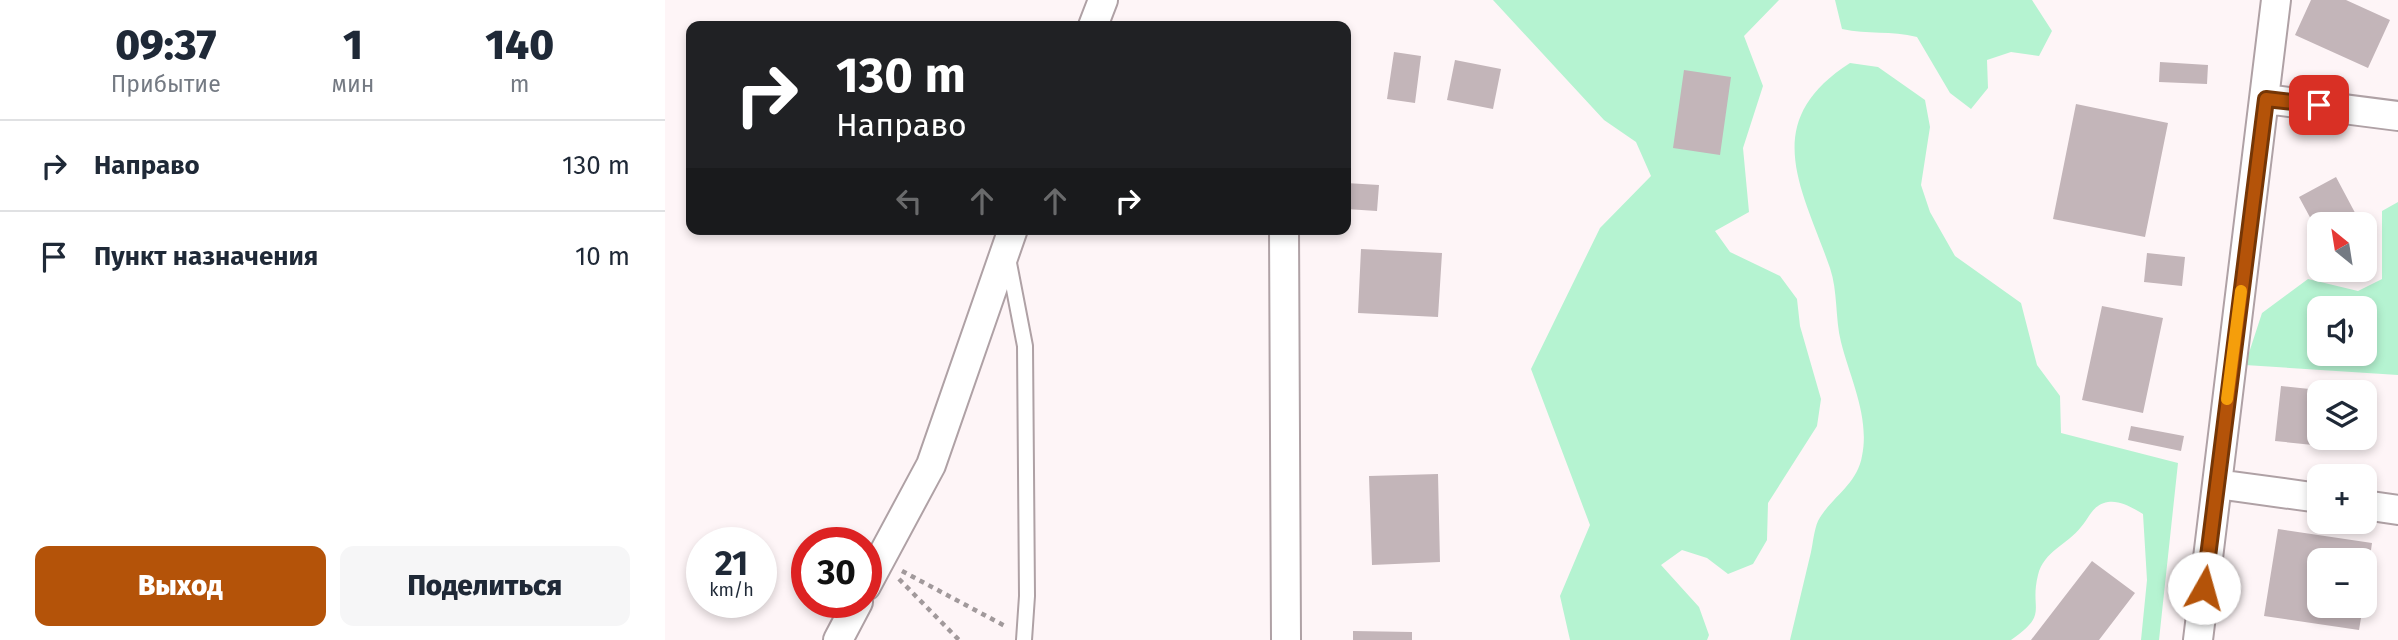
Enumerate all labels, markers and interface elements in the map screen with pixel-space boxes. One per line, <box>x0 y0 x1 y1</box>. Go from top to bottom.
text: 09:37 <box>115 20 216 70</box>
text: 1 <box>343 20 363 70</box>
text: 140 <box>485 20 554 70</box>
text: 130 m <box>836 46 966 105</box>
icon: right <box>721 49 812 140</box>
text: Прибытие <box>111 70 221 98</box>
text: мин <box>332 70 374 98</box>
text: m <box>510 70 530 98</box>
pin <box>2289 75 2349 135</box>
icon: arrive <box>2300 86 2338 124</box>
text: Направо <box>836 106 967 144</box>
icon: right <box>35 147 73 185</box>
text: Направо <box>94 150 200 181</box>
text: 130 m <box>562 150 630 181</box>
icon: left <box>890 182 928 220</box>
icon: ahead <box>963 182 1001 220</box>
icon: ahead <box>1036 182 1074 220</box>
icon: right <box>1109 182 1147 220</box>
north arrow <box>2307 212 2377 282</box>
map controls <box>2307 212 2377 618</box>
icon: arrive <box>35 238 73 276</box>
text: Пункт назначения <box>94 241 318 272</box>
text: 10 m <box>575 241 630 272</box>
button: sound <box>2307 296 2377 366</box>
button: layers <box>2307 380 2377 450</box>
button: + <box>2307 464 2377 534</box>
speed limit sign: 30 <box>791 527 882 618</box>
text: 21 <box>715 542 748 584</box>
button: Выход <box>35 546 326 626</box>
button: Поделиться <box>340 546 630 626</box>
button: − <box>2307 548 2377 618</box>
position arrow <box>2167 551 2241 625</box>
text: km/h <box>709 579 754 601</box>

